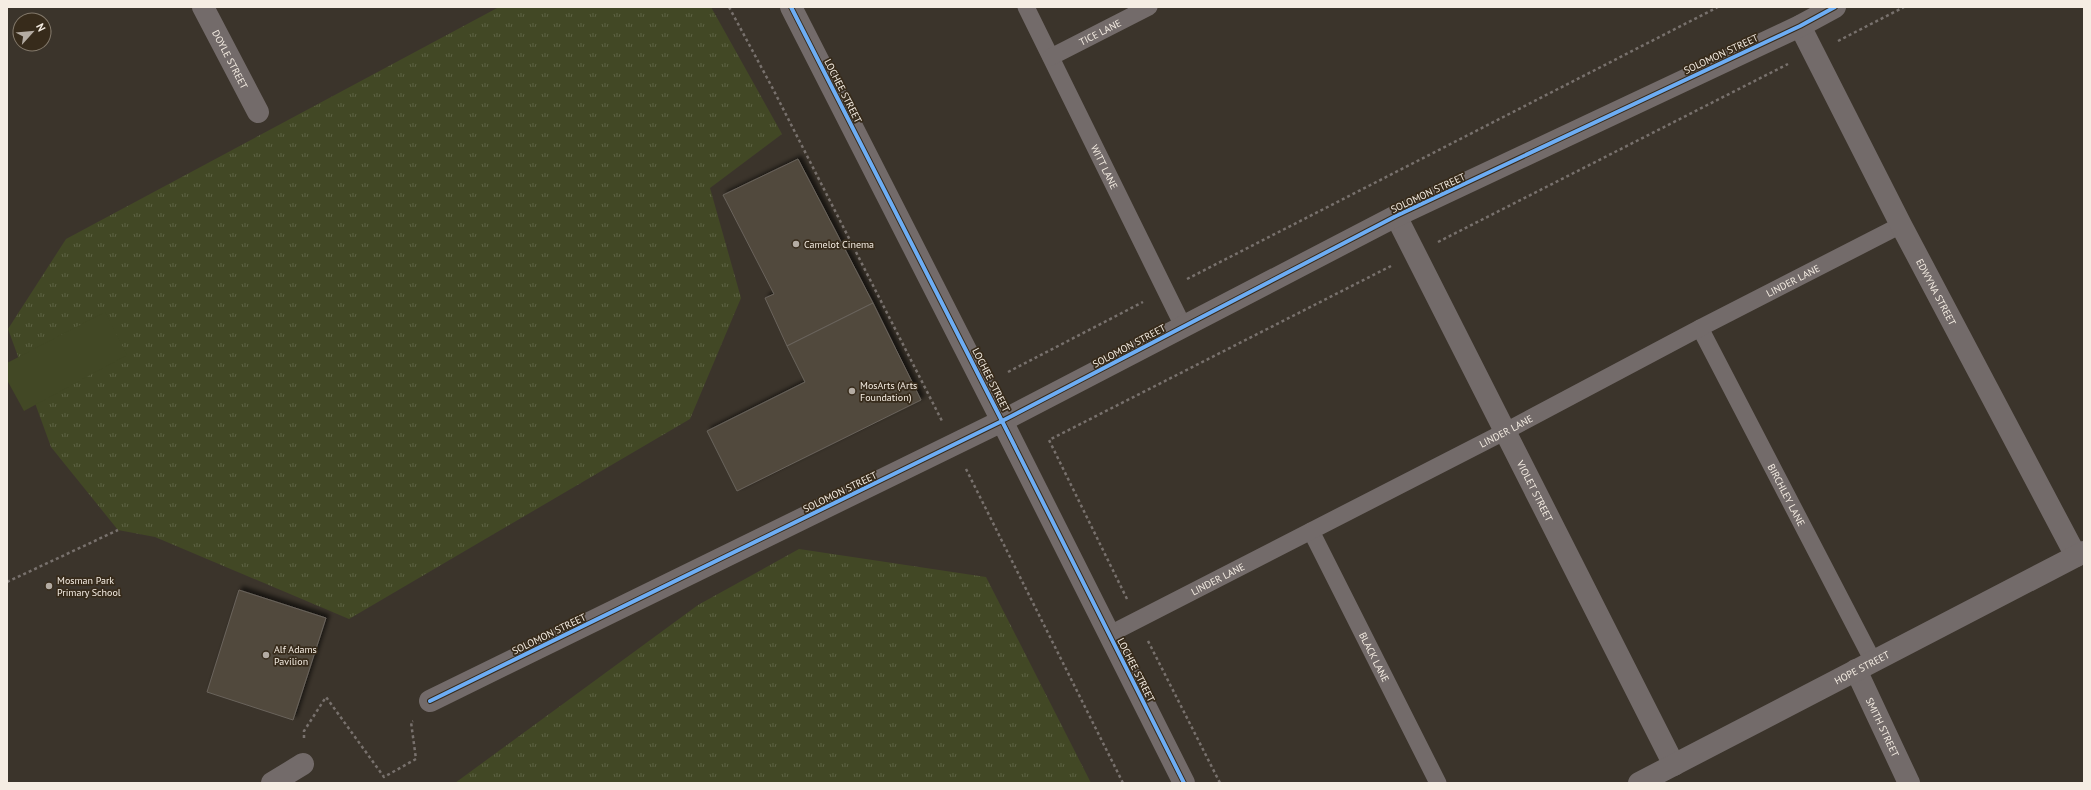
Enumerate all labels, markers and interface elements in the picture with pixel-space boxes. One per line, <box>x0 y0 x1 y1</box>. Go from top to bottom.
north arrow <box>12 12 52 52</box>
street label: TICE LANE <box>1077 16 1123 48</box>
text: N <box>33 21 49 34</box>
street label: DOYLE STREET <box>210 27 251 91</box>
street label: SOLOMON STREET <box>1682 31 1761 77</box>
street label: LOCHEE STREET <box>821 57 865 126</box>
street label: WITT LANE <box>1088 142 1121 191</box>
street label: SOLOMON STREET <box>1389 170 1468 216</box>
place label: Camelot Cinema <box>804 238 874 251</box>
marker: Camelot Cinema <box>791 239 801 249</box>
street label: EDWYNA STREET <box>1914 256 1960 328</box>
street label: LINDER LANE <box>1764 261 1822 300</box>
street label: SOLOMON STREET <box>1090 321 1168 371</box>
street label: LOCHEE STREET <box>969 346 1013 415</box>
place label: MosArts (Arts Foundation) <box>860 379 917 404</box>
marker: MosArts (Arts Foundation) <box>847 386 857 396</box>
street label: LINDER LANE <box>1477 412 1535 450</box>
street label: VIOLET STREET <box>1514 457 1556 524</box>
street label: BIRCHLEY LANE <box>1765 461 1808 528</box>
street label: SOLOMON STREET <box>801 468 880 516</box>
street label: LINDER LANE <box>1189 560 1247 598</box>
place label: Mosman Park Primary School <box>57 574 121 599</box>
marker: Mosman Park Primary School <box>44 581 54 591</box>
street label: SOLOMON STREET <box>510 610 589 658</box>
street label: BLACK LANE <box>1356 630 1392 684</box>
street label: LOCHEE STREET <box>1114 636 1158 705</box>
place label: Alf Adams Pavilion <box>274 643 317 668</box>
street label: HOPE STREET <box>1832 647 1892 687</box>
marker: Alf Adams Pavilion <box>261 650 271 660</box>
street label: SMITH STREET <box>1863 695 1902 759</box>

